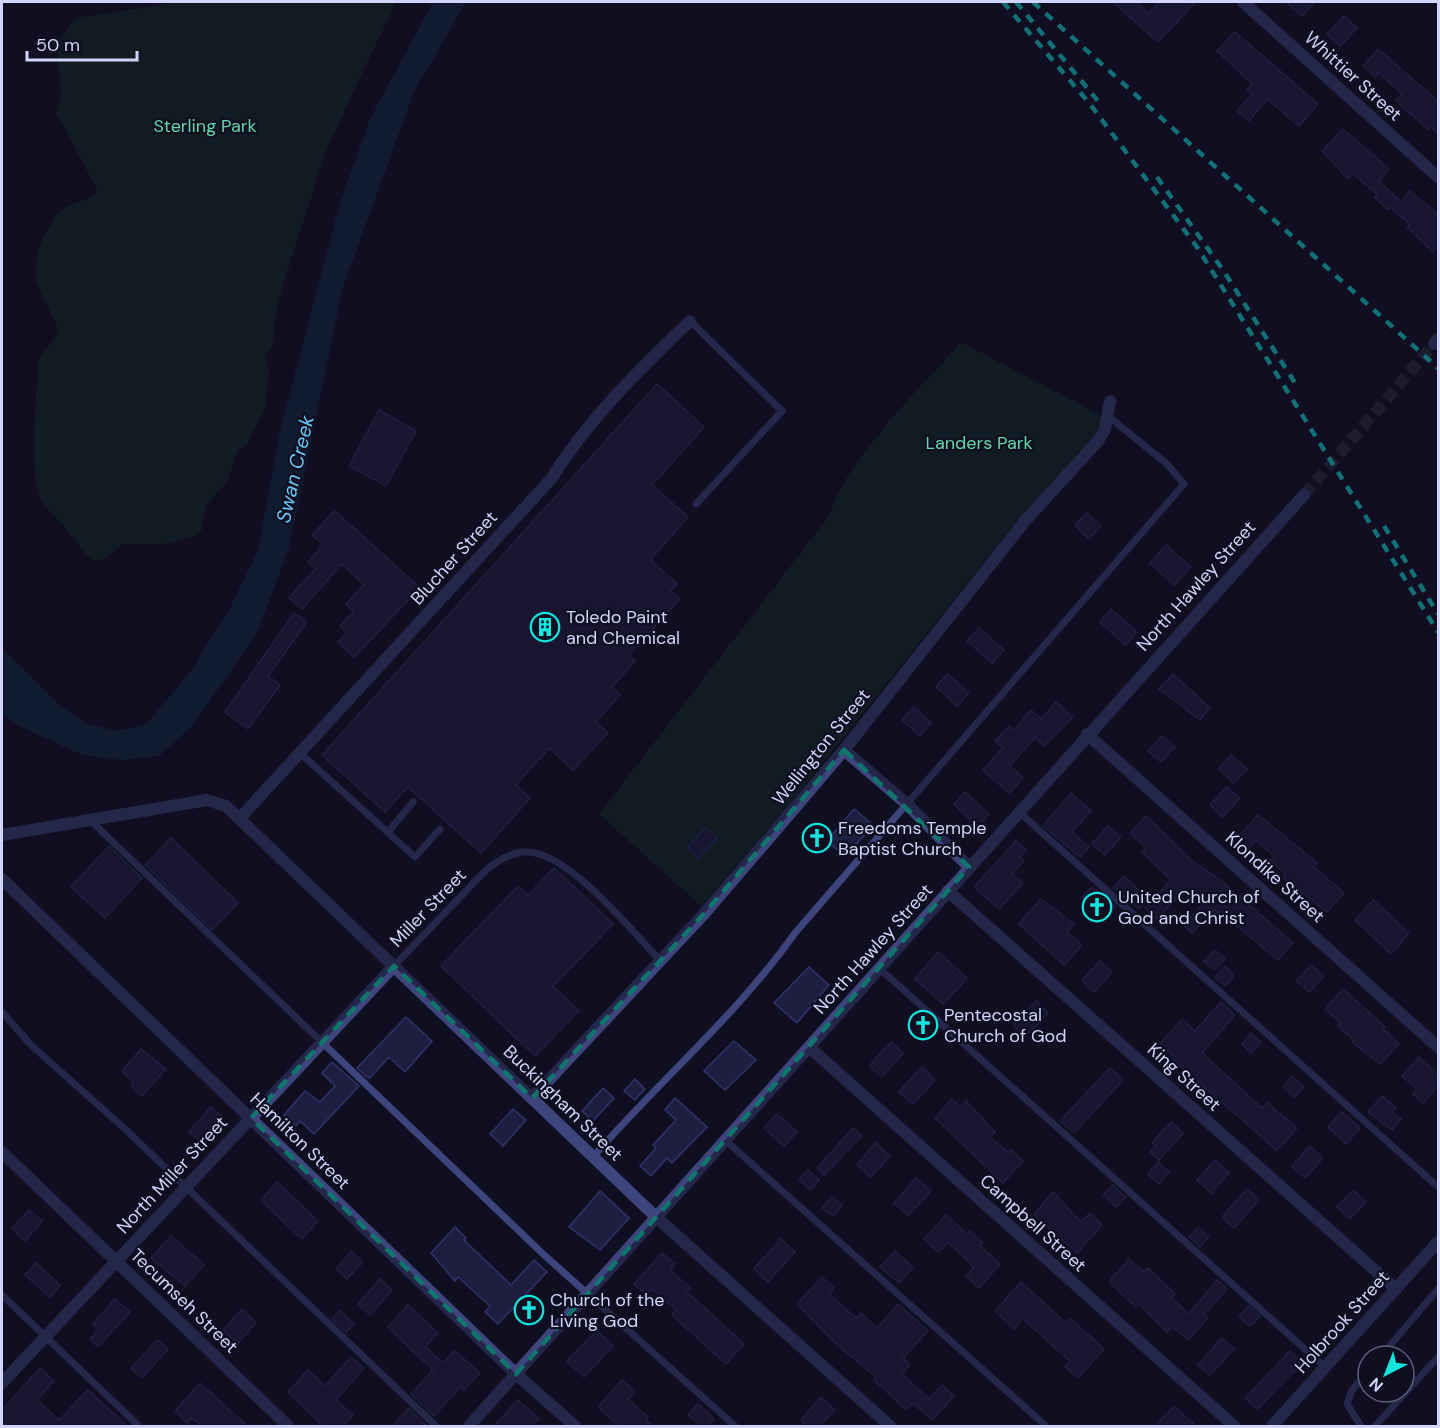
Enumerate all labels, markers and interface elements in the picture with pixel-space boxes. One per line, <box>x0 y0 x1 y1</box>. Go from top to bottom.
scale bar <box>27 24 136 62</box>
street label: Whittier Street <box>1299 26 1407 126</box>
text: 50 m <box>36 33 80 57</box>
park label: Sterling Park <box>153 114 257 138</box>
water label: Swan Creek <box>270 412 320 525</box>
park label: Landers Park <box>925 431 1033 455</box>
street label: Blucher Street <box>405 506 503 610</box>
street label: North Hawley Street <box>1131 516 1261 656</box>
place label: Toledo Paint and Chemical <box>566 605 680 650</box>
building icon: Toledo Paint and Chemical <box>529 611 561 643</box>
street label: Wellington Street <box>767 684 875 810</box>
place label: Freedoms Temple Baptist Church <box>838 816 986 861</box>
church icon: Freedoms Temple Baptist Church <box>801 822 833 854</box>
street label: Klondike Street <box>1220 826 1330 928</box>
street label: Miller Street <box>385 864 471 952</box>
street label: North Hawley Street <box>808 879 938 1019</box>
place label: United Church of God and Christ <box>1118 885 1260 930</box>
church icon: United Church of God and Christ <box>1081 891 1113 923</box>
place label: Pentecostal Church of God <box>944 1003 1067 1048</box>
church icon: Pentecostal Church of God <box>907 1009 939 1041</box>
street label: King Street <box>1142 1038 1226 1116</box>
street label: Buckingham Street <box>498 1040 628 1166</box>
street label: Hamilton Street <box>245 1087 355 1195</box>
street label: North Miller Street <box>111 1111 233 1239</box>
street label: Campbell Street <box>975 1169 1091 1277</box>
street label: Tecumseh Street <box>125 1243 243 1359</box>
street label: Holbrook Street <box>1289 1265 1395 1379</box>
place label: Church of the Living God <box>550 1288 665 1333</box>
church icon: Church of the Living God <box>513 1294 545 1326</box>
north arrow <box>1356 1344 1416 1404</box>
text: N <box>1365 1373 1388 1396</box>

